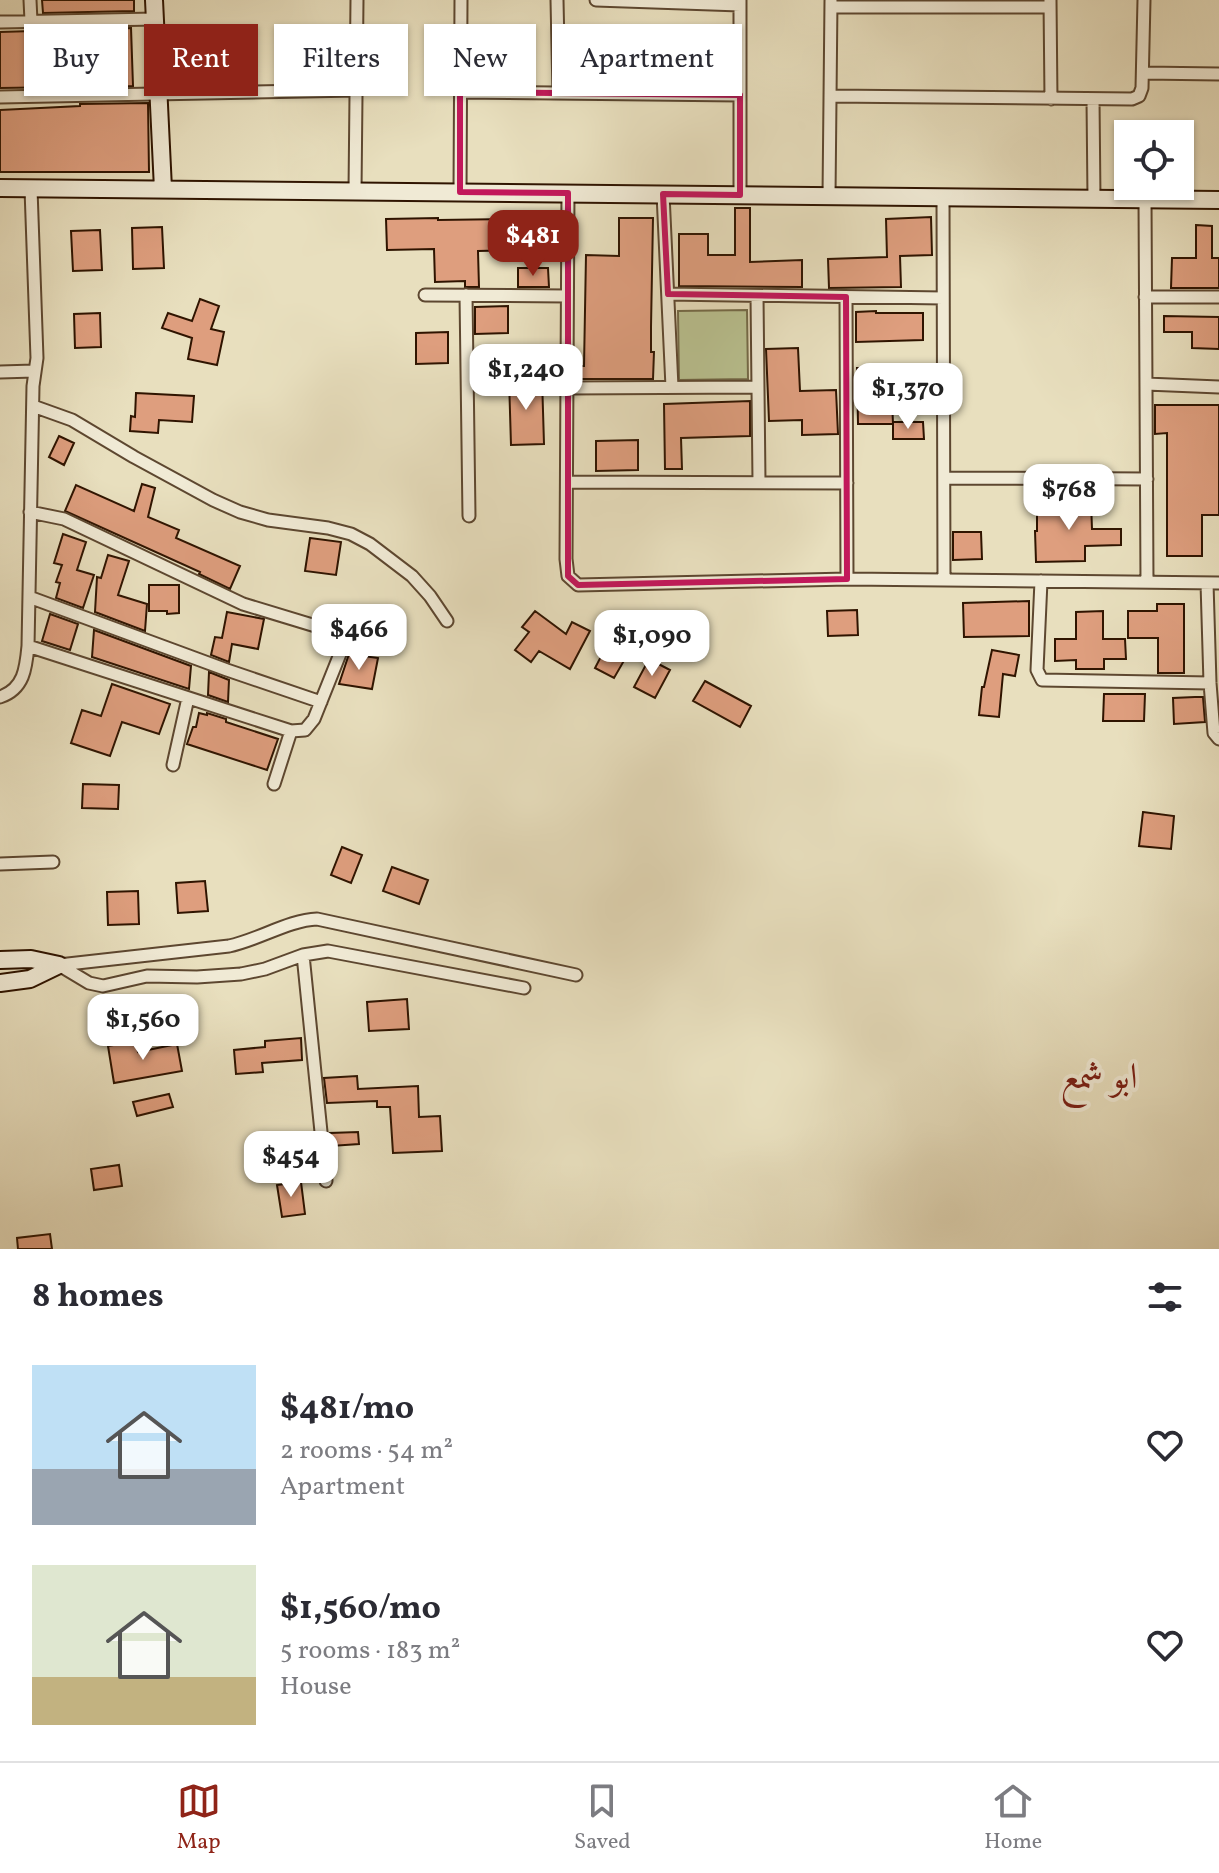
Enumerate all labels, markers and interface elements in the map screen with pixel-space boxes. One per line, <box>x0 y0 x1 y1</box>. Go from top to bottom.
chip: Buy <box>24 24 128 96</box>
chip: Rent <box>144 24 258 96</box>
chip: Filters <box>274 24 408 96</box>
chip: New <box>424 24 536 96</box>
chip: Apartment <box>552 24 742 96</box>
map controls <box>1114 120 1194 200</box>
button: locate <box>1114 120 1194 200</box>
pin: $481 <box>486 210 580 278</box>
text: $481 <box>506 218 560 254</box>
pin: $1,240 <box>461 344 591 412</box>
text: $1,240 <box>488 352 564 388</box>
pin: $1,370 <box>843 363 973 431</box>
text: $1,370 <box>872 371 944 407</box>
pin: $768 <box>1022 464 1116 532</box>
text: $768 <box>1041 472 1097 508</box>
pin: $466 <box>312 604 406 672</box>
pin: $1,090 <box>587 610 717 678</box>
text: $466 <box>330 612 388 648</box>
text: $1,090 <box>612 618 692 654</box>
pin: $1,560 <box>78 994 208 1062</box>
text: $1,560 <box>105 1002 181 1038</box>
district label: ابو شمع <box>1060 1054 1138 1108</box>
pin: $454 <box>244 1131 338 1199</box>
text: $454 <box>262 1139 320 1175</box>
text: 8 homes <box>32 1274 164 1321</box>
icon: filters <box>1143 1275 1187 1319</box>
text: $481/mo <box>280 1386 414 1433</box>
icon: home <box>96 1397 192 1493</box>
icon: heart <box>1143 1423 1187 1467</box>
text: 2 rooms · 54 m² <box>280 1433 453 1469</box>
text: Apartment <box>280 1469 405 1505</box>
text: $1,560/mo <box>280 1586 441 1633</box>
icon: home <box>96 1597 192 1693</box>
icon: heart <box>1143 1623 1187 1667</box>
text: 5 rooms · 183 m² <box>280 1633 460 1669</box>
text: House <box>280 1669 352 1705</box>
tab: Map <box>177 1779 221 1858</box>
tab: Saved <box>574 1779 631 1858</box>
tab: Home <box>984 1779 1042 1858</box>

